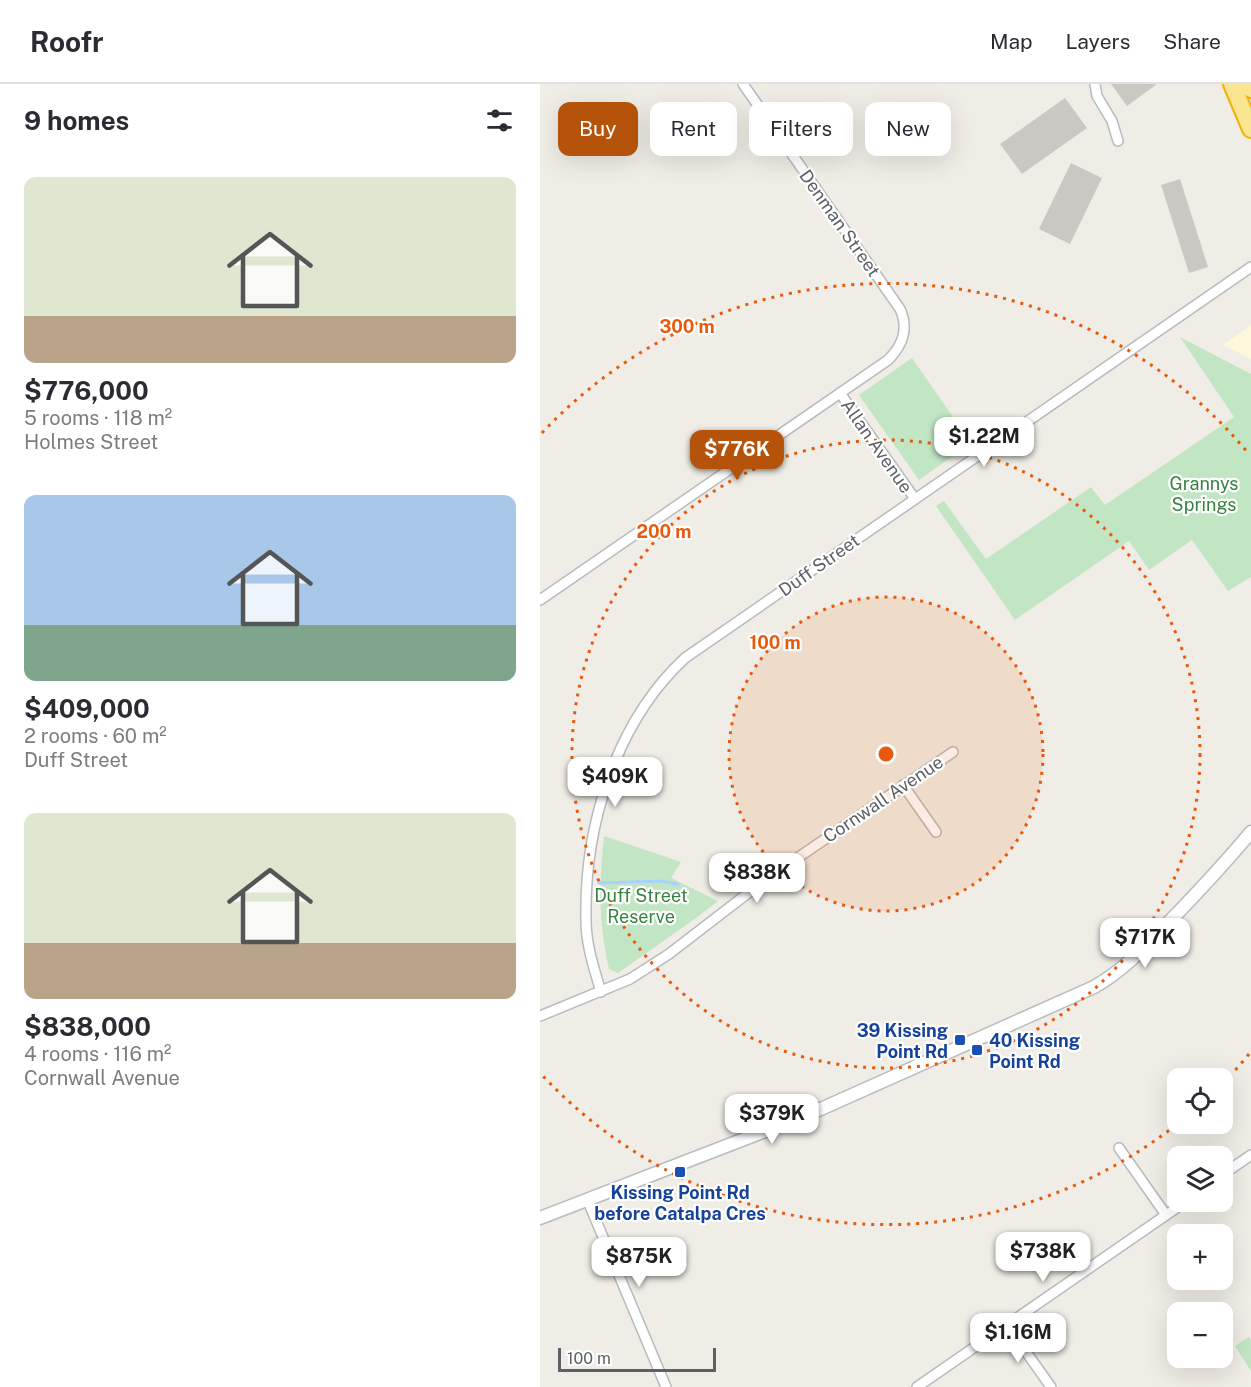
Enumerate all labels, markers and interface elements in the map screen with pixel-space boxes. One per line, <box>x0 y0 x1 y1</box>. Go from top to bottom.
text: Roofr <box>30 25 103 58</box>
text: Map <box>990 29 1033 54</box>
text: Layers <box>1066 29 1130 54</box>
text: Share <box>1163 29 1221 54</box>
chip: Buy <box>558 102 638 156</box>
chip: Rent <box>650 102 737 156</box>
chip: Filters <box>749 102 853 156</box>
chip: New <box>865 102 951 156</box>
icon: filters <box>483 104 516 137</box>
text: 9 homes <box>24 105 129 136</box>
street label: Denman Street <box>795 165 885 281</box>
icon: home <box>216 216 324 324</box>
text: 300 m <box>659 316 715 337</box>
text: $776,000 <box>24 375 149 406</box>
street label: Allan Avenue <box>837 395 917 497</box>
text: 5 rooms · 118 m² <box>24 406 172 430</box>
pin: $1.22M <box>935 417 1033 468</box>
text: $1.22M <box>948 424 1020 448</box>
text: Holmes Street <box>24 430 158 454</box>
pin: $776K <box>695 430 779 481</box>
text: $776K <box>704 437 770 461</box>
park label: Grannys Springs <box>1170 473 1238 515</box>
text: 200 m <box>637 521 691 542</box>
street label: Duff Street <box>775 530 863 600</box>
icon: home <box>216 534 324 642</box>
text: 100 m <box>749 632 801 653</box>
text: $409,000 <box>24 693 150 724</box>
text: 2 rooms · 60 m² <box>24 724 167 748</box>
centre of rings <box>876 744 896 764</box>
text: Duff Street <box>24 748 128 772</box>
street label: Cornwall Avenue <box>819 751 947 847</box>
pin: $409K <box>573 757 657 808</box>
text: $409K <box>581 764 649 788</box>
icon: home <box>216 852 324 960</box>
pin: $838K <box>715 853 799 904</box>
text: $838K <box>723 860 791 884</box>
park label: Duff Street Reserve <box>594 885 688 927</box>
pin: $717K <box>1103 918 1187 969</box>
text: $717K <box>1114 925 1176 949</box>
text: $838,000 <box>24 1011 151 1042</box>
place label: 39 Kissing Point Rd <box>857 1020 948 1062</box>
place label: 40 Kissing Point Rd <box>989 1030 1080 1072</box>
marker: 39 Kissing Point Rd <box>953 1033 967 1047</box>
text: 4 rooms · 116 m² <box>24 1042 171 1066</box>
marker: 40 Kissing Point Rd <box>970 1043 984 1057</box>
text: Cornwall Avenue <box>24 1066 180 1090</box>
map controls <box>1167 1068 1233 1368</box>
button: locate <box>1167 1068 1233 1134</box>
pin: $379K <box>730 1094 814 1145</box>
text: $379K <box>739 1101 805 1125</box>
button: layers <box>1167 1146 1233 1212</box>
marker: Kissing Point Rd before Catalpa Cres <box>673 1165 687 1179</box>
place label: Kissing Point Rd before Catalpa Cres <box>594 1182 766 1224</box>
button: + <box>1167 1224 1233 1290</box>
pin: $738K <box>1001 1232 1085 1283</box>
pin: $875K <box>597 1237 681 1288</box>
text: $738K <box>1010 1239 1076 1263</box>
text: $875K <box>605 1244 673 1268</box>
button: − <box>1167 1302 1233 1368</box>
pin: $1.16M <box>969 1313 1067 1364</box>
text: $1.16M <box>984 1320 1052 1344</box>
scale bar <box>558 1345 716 1372</box>
text: 100 m <box>567 1349 611 1368</box>

